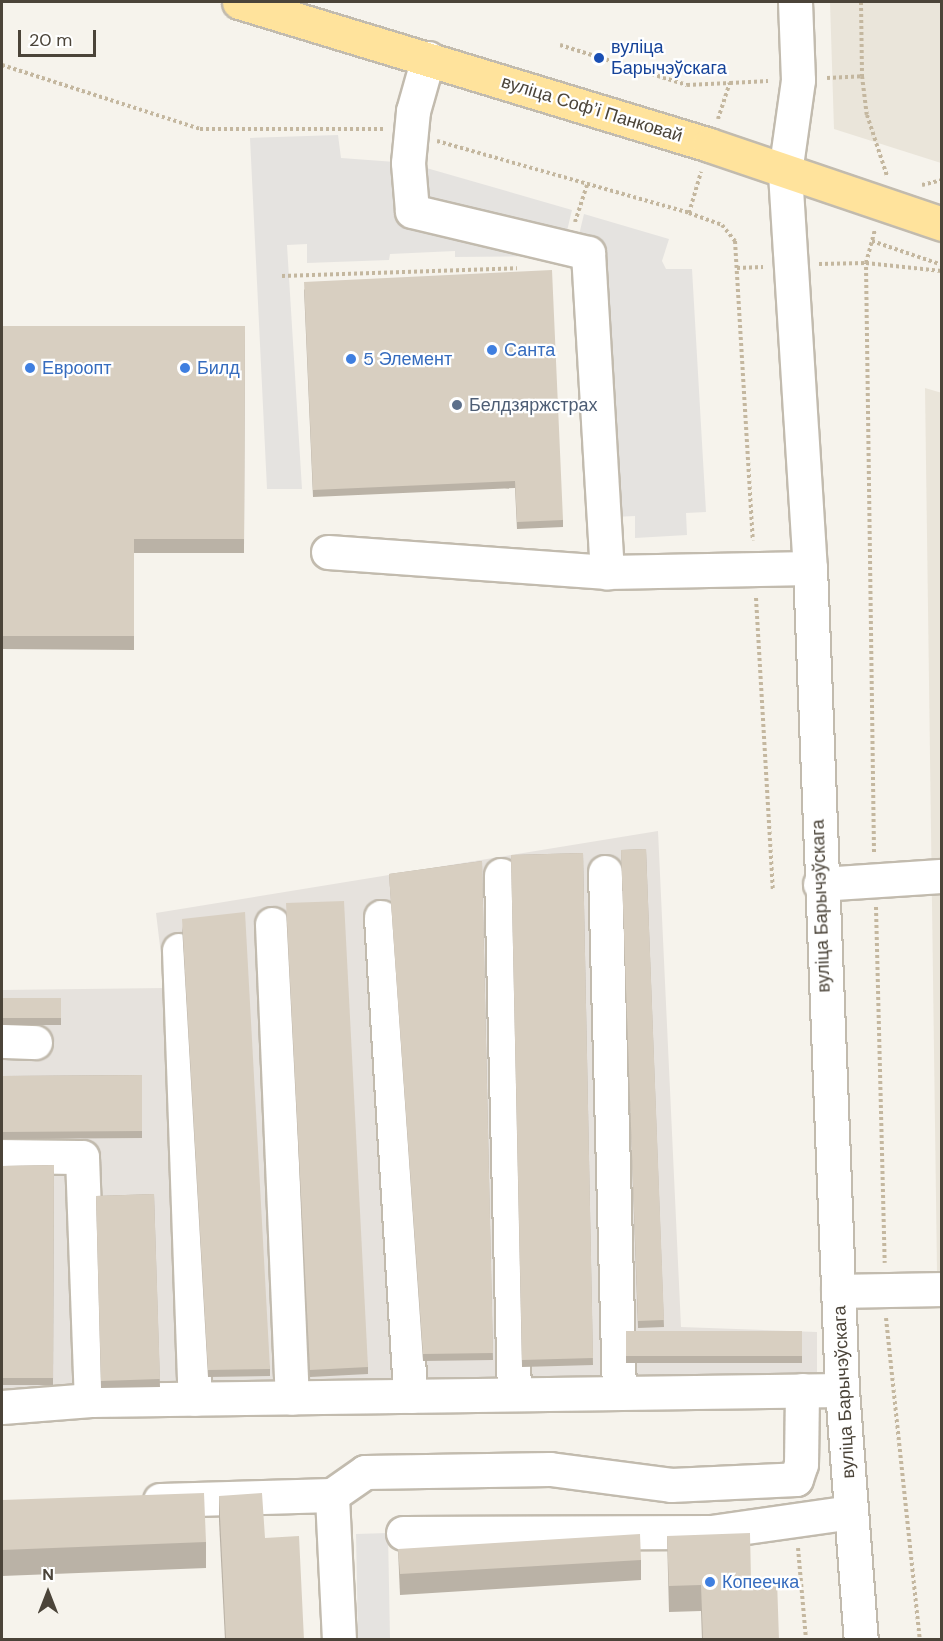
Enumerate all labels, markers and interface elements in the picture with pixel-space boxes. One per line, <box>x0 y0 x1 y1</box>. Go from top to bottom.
scale bar <box>21 18 99 56</box>
text: 20 m <box>29 28 72 52</box>
place label: вуліца Барычэўскага <box>611 37 727 80</box>
marker: вуліца Барычэўскага <box>592 51 606 65</box>
street label: вуліца Софʼі Панковай <box>499 71 685 147</box>
place label: Санта <box>504 339 555 361</box>
marker: Санта <box>485 343 499 357</box>
place label: 5 Элемент <box>363 348 452 370</box>
marker: 5 Элемент <box>344 352 358 366</box>
place label: Евроопт <box>42 357 112 379</box>
place label: Билд <box>197 357 240 379</box>
marker: Евроопт <box>23 361 37 375</box>
marker: Билд <box>178 361 192 375</box>
place label: Белдзяржстрах <box>469 394 598 416</box>
marker: Белдзяржстрах <box>450 398 464 412</box>
street label: вуліца Барычэўскага <box>807 819 835 993</box>
street label: вуліца Барычэўскага <box>829 1305 859 1479</box>
north arrow <box>18 1563 78 1623</box>
text: N <box>42 1564 54 1585</box>
place label: Копеечка <box>722 1571 799 1593</box>
marker: Копеечка <box>703 1575 717 1589</box>

